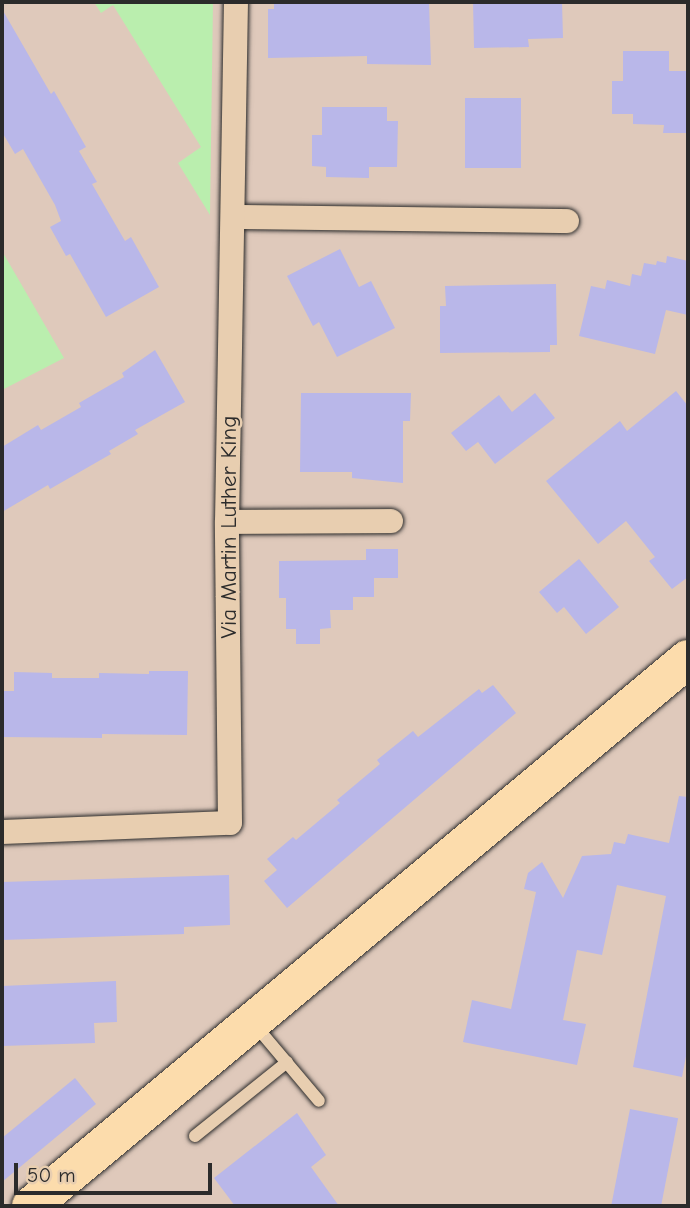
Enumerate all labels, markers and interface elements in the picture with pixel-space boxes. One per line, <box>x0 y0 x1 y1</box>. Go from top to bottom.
street label: Via Martin Luther King <box>215 416 243 638</box>
scale bar <box>18 1148 215 1192</box>
text: 50 m <box>27 1163 76 1187</box>

